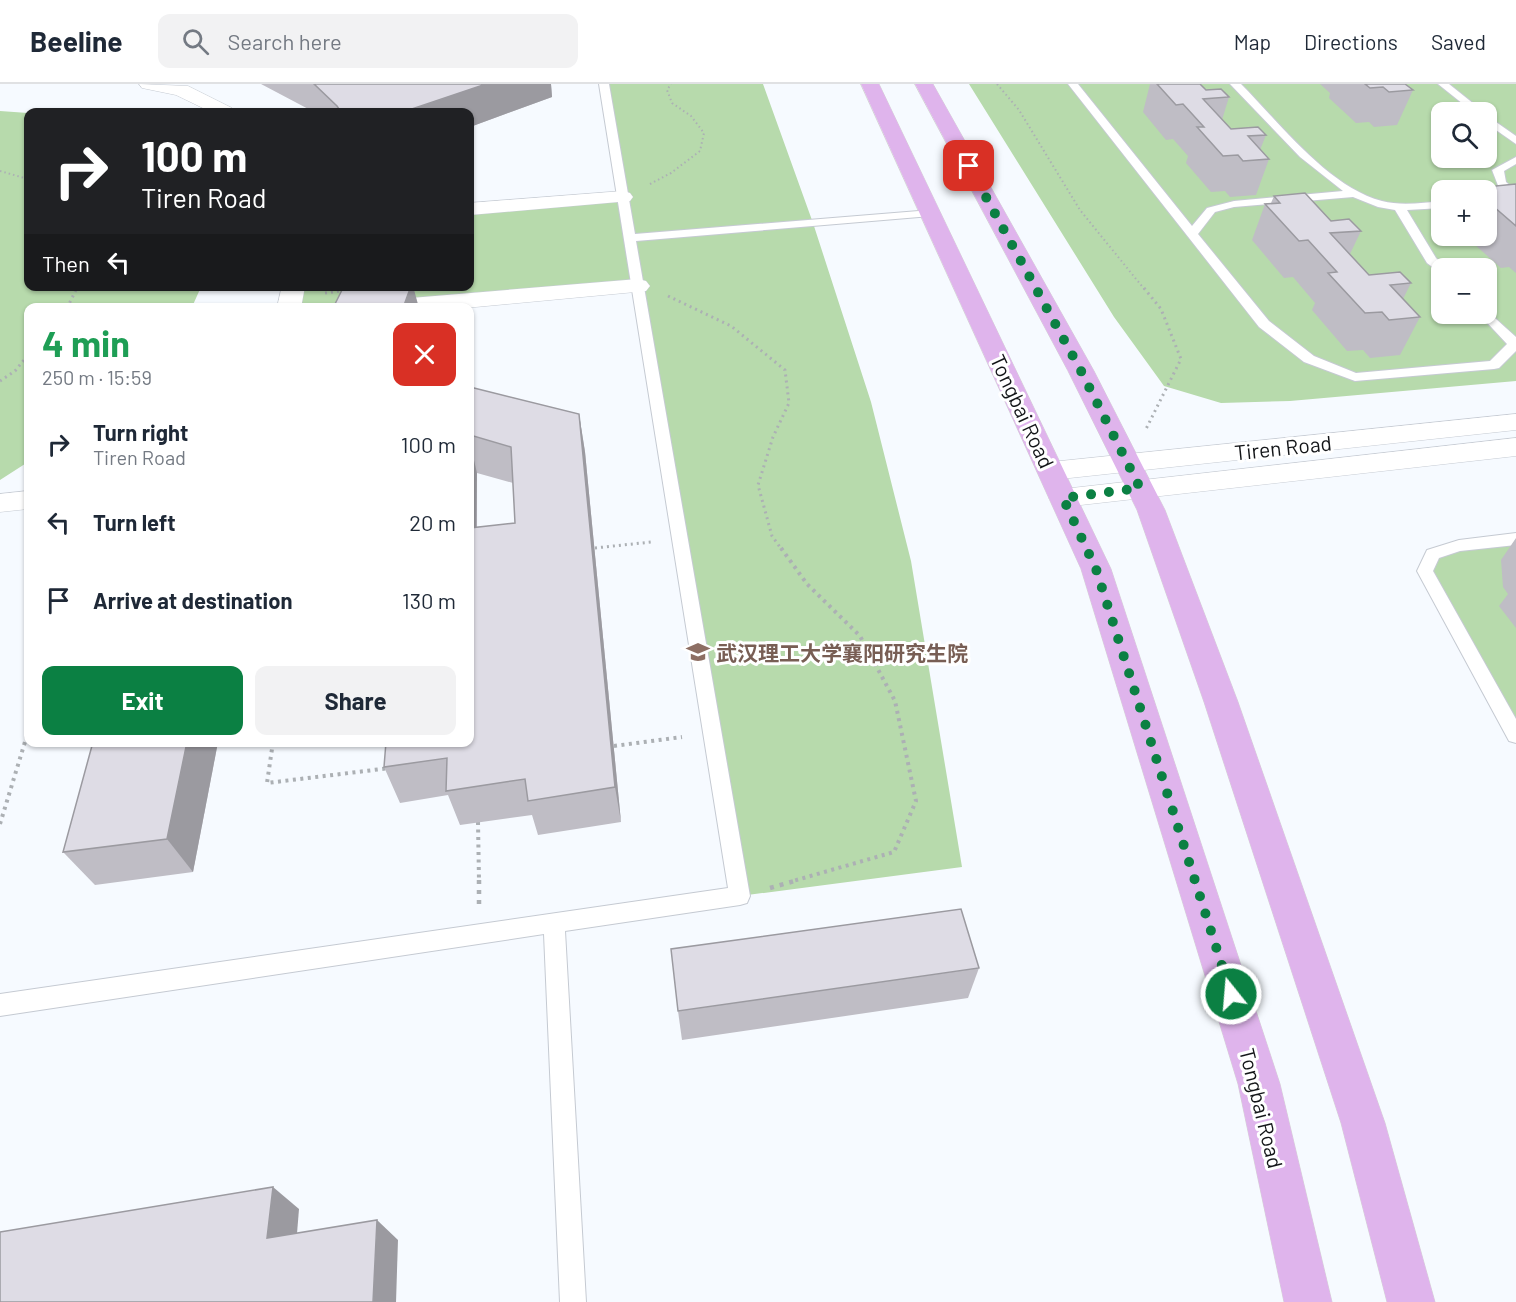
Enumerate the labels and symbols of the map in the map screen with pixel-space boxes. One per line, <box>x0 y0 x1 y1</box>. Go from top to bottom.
pin <box>943 140 994 191</box>
street label: Tongbai Road <box>986 350 1060 472</box>
street label: Tiren Road <box>1233 429 1333 465</box>
school or university icon: 武汉理工大学襄阳研究生院 <box>685 639 711 665</box>
place label: 武汉理工大学襄阳研究生院 <box>716 640 968 665</box>
position arrow <box>1199 962 1263 1026</box>
street label: Tongbai Road <box>1235 1045 1289 1171</box>

